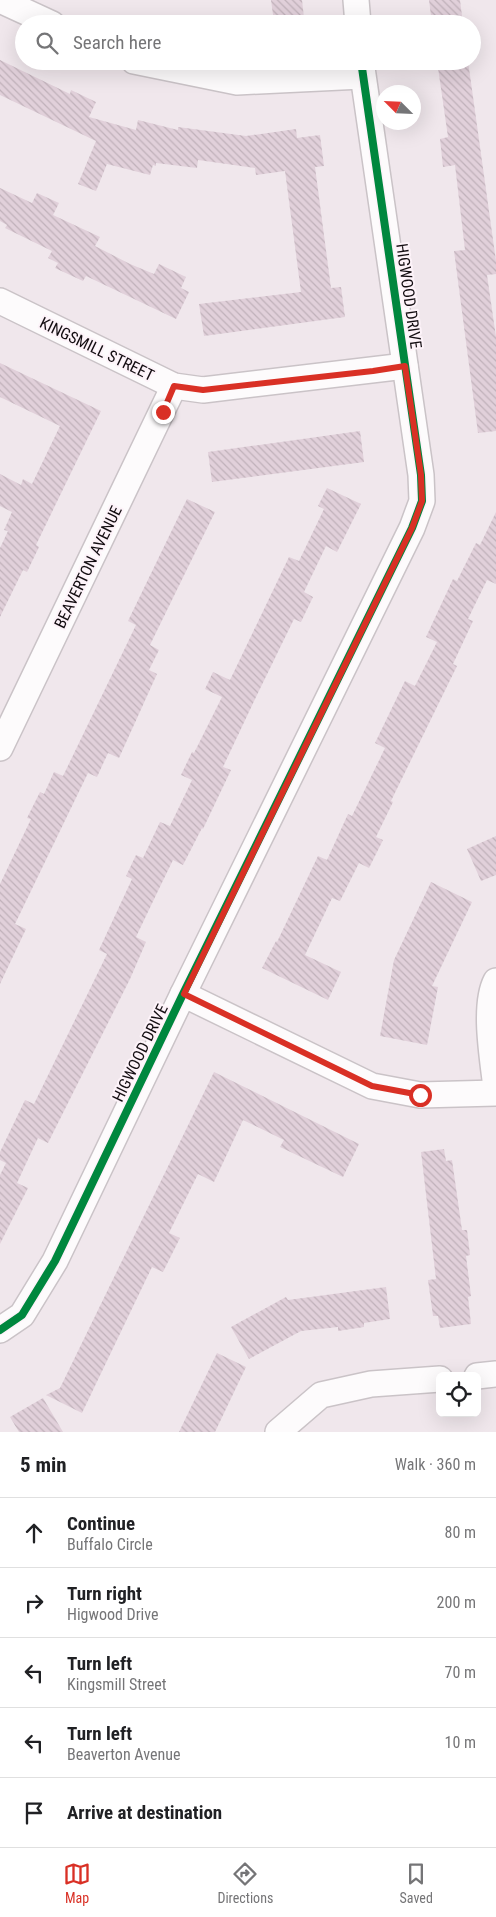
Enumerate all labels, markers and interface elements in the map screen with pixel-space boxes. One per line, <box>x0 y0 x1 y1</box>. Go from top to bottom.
search box <box>15 15 481 70</box>
icon: search <box>33 29 61 57</box>
text: Search here <box>73 31 161 54</box>
north arrow <box>376 85 421 130</box>
street label: HIGWOOD DRIVE <box>392 242 426 350</box>
street label: KINGSMILL STREET <box>37 313 157 385</box>
route end <box>152 401 175 424</box>
street label: BEAVERTON AVENUE <box>50 503 126 631</box>
street label: HIGWOOD DRIVE <box>108 1001 172 1105</box>
route start <box>409 1084 432 1107</box>
map controls <box>436 1372 481 1417</box>
button: locate <box>436 1372 481 1417</box>
text: 5 min <box>20 1453 67 1477</box>
text: Walk · 360 m <box>395 1455 476 1474</box>
text: Continue <box>67 1512 135 1535</box>
icon: ahead <box>20 1519 48 1547</box>
text: 80 m <box>444 1523 476 1542</box>
text: Buffalo Circle <box>67 1535 153 1554</box>
text: Turn right <box>67 1582 142 1605</box>
icon: right <box>20 1589 48 1617</box>
text: 200 m <box>437 1593 476 1612</box>
text: Higwood Drive <box>67 1605 158 1624</box>
text: Turn left <box>67 1652 132 1675</box>
icon: left <box>20 1659 48 1687</box>
text: 70 m <box>444 1663 476 1682</box>
text: Kingsmill Street <box>67 1675 167 1694</box>
text: Turn left <box>67 1722 132 1745</box>
icon: left <box>20 1729 48 1757</box>
text: 10 m <box>444 1733 476 1752</box>
text: Beaverton Avenue <box>67 1745 180 1764</box>
icon: arrive <box>20 1799 48 1827</box>
text: Arrive at destination <box>67 1801 222 1824</box>
tab: Map <box>63 1860 91 1906</box>
tab: Directions <box>217 1860 273 1906</box>
tab: Saved <box>400 1860 433 1906</box>

